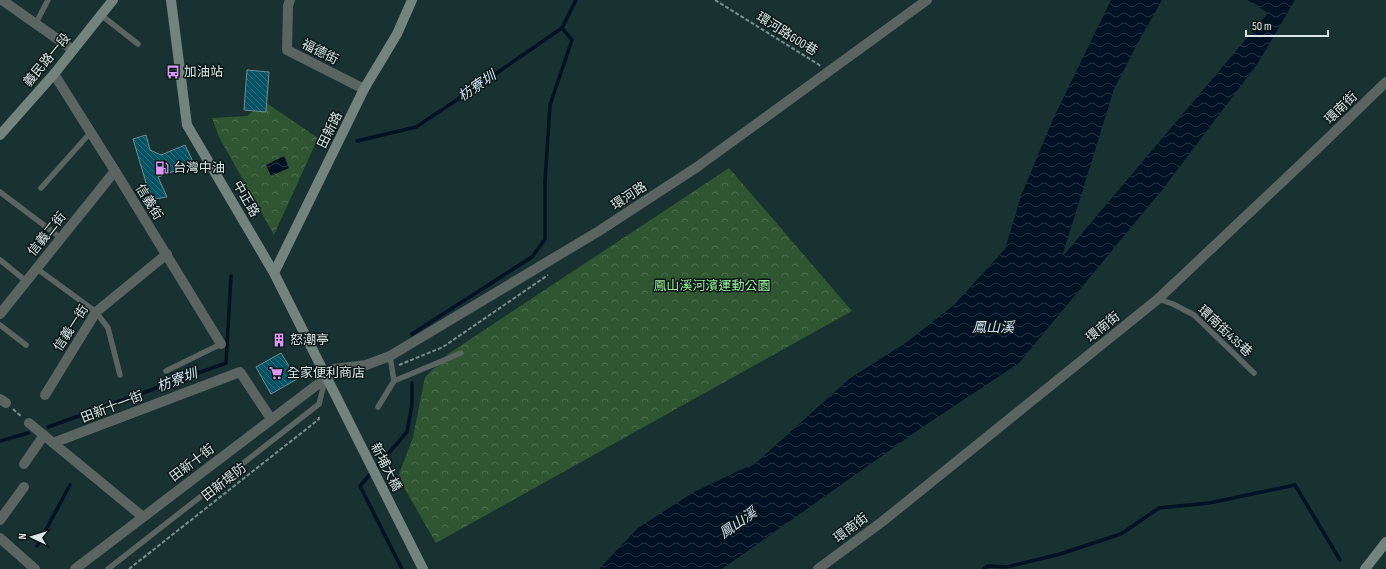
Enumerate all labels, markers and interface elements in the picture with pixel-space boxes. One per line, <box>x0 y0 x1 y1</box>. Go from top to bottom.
street label: 環河路600巷 <box>753 9 821 59</box>
scale bar <box>1246 12 1328 38</box>
text: 50 m <box>1252 19 1272 34</box>
street label: 義民路一段 <box>20 30 74 90</box>
street label: 福德街 <box>299 36 341 68</box>
bus stop icon: 加油站 <box>165 64 181 80</box>
place label: 加油站 <box>184 64 223 80</box>
water label: 枋寮圳 <box>455 66 501 105</box>
street label: 環南街 <box>1321 89 1361 127</box>
street label: 田新路 <box>314 109 346 151</box>
fuel station icon: 台灣中油 <box>154 160 170 176</box>
place label: 台灣中油 <box>173 160 225 176</box>
street label: 中正路 <box>229 178 263 220</box>
street label: 環河路 <box>608 179 650 213</box>
street label: 信義街 <box>132 181 166 223</box>
street label: 信義二街 <box>24 209 70 259</box>
park label: 鳳山溪河濱運動公園 <box>653 278 771 294</box>
street label: 信義一街 <box>50 302 92 354</box>
street label: 環南街435巷 <box>1195 302 1255 360</box>
street label: 環南街 <box>1083 309 1123 345</box>
water label: 鳳山溪 <box>972 319 1016 336</box>
building icon: 怒潮亭 <box>271 332 287 348</box>
place label: 怒潮亭 <box>290 332 329 348</box>
water label: 枋寮圳 <box>154 364 202 395</box>
supermarket icon: 全家便利商店 <box>268 365 284 381</box>
place label: 全家便利商店 <box>287 365 365 381</box>
street label: 田新十一街 <box>79 388 145 426</box>
street label: 新埔大橋 <box>367 440 405 494</box>
street label: 田新十街 <box>166 441 218 485</box>
street label: 田新堤防 <box>199 460 249 504</box>
water label: 鳳山溪 <box>716 503 762 542</box>
street label: 環南街 <box>831 510 871 546</box>
north arrow <box>12 517 52 557</box>
text: N <box>16 533 29 540</box>

